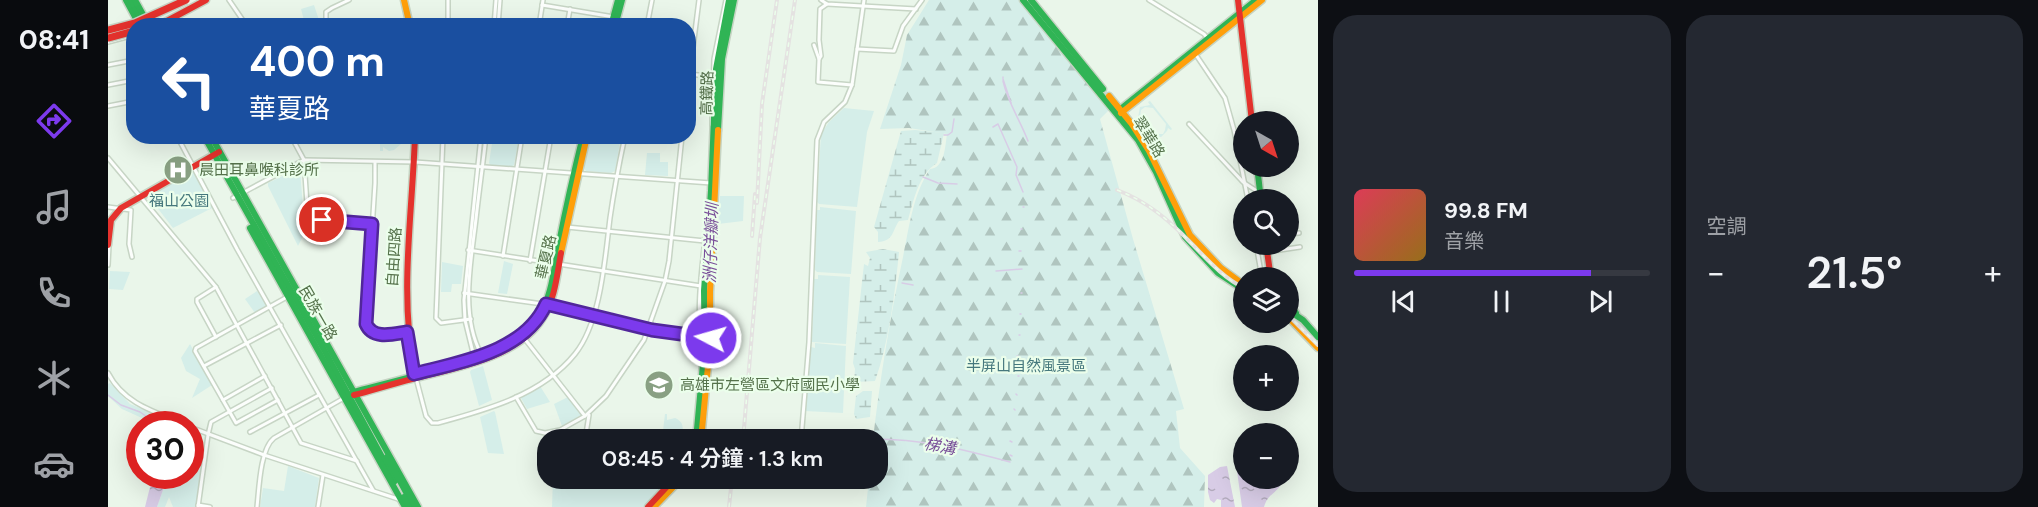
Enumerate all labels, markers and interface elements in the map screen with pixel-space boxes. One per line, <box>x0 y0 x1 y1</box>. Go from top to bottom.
text: 08:41 <box>19 22 89 57</box>
text: 400 m <box>249 34 385 89</box>
icon: left <box>150 42 228 120</box>
street label: 高鐵路 <box>696 70 718 116</box>
text: 華夏路 <box>249 91 330 126</box>
icon: directions <box>33 100 75 142</box>
north arrow <box>1233 111 1299 177</box>
map controls <box>1233 111 1299 489</box>
street label: 翠華路 <box>1129 113 1169 161</box>
hospital icon: 晨田耳鼻喉科診所 <box>162 154 194 186</box>
place label: 晨田耳鼻喉科診所 <box>199 160 319 180</box>
icon: music <box>33 186 75 228</box>
button: search <box>1233 189 1299 255</box>
park label: 福山公園 <box>149 191 209 211</box>
pin <box>296 194 347 245</box>
text: 99.8 FM <box>1444 196 1528 225</box>
water label: 洲仔洋瓣圳 <box>699 201 723 283</box>
icon: arrive <box>305 203 338 236</box>
text: 空調 <box>1707 213 1747 239</box>
street label: 自由四路 <box>382 226 406 288</box>
text: 音樂 <box>1444 228 1484 254</box>
street label: 華夏路 <box>531 233 561 281</box>
text: 21.5° <box>1806 243 1902 302</box>
text: − <box>1707 251 1725 294</box>
text: + <box>1984 251 2002 294</box>
button: layers <box>1233 267 1299 333</box>
icon: phone <box>33 272 75 314</box>
street label: 民族一路 <box>294 282 342 344</box>
icon: previous <box>1387 285 1420 318</box>
icon: pause <box>1485 285 1518 318</box>
icon: next <box>1584 285 1617 318</box>
position arrow <box>679 306 743 370</box>
button: + <box>1233 345 1299 411</box>
park label: 半屏山自然風景區 <box>966 356 1086 376</box>
icon: climate <box>33 357 75 399</box>
school or university icon: 高雄市左營區文府國民小學 <box>643 369 675 401</box>
place label: 高雄市左營區文府國民小學 <box>680 375 860 395</box>
speed limit sign: 30 <box>126 411 204 489</box>
button: − <box>1233 423 1299 489</box>
water label: 梯溝 <box>922 433 960 459</box>
icon: car <box>33 443 75 485</box>
text: 08:45 · 4 分鐘 · 1.3 km <box>602 444 823 473</box>

